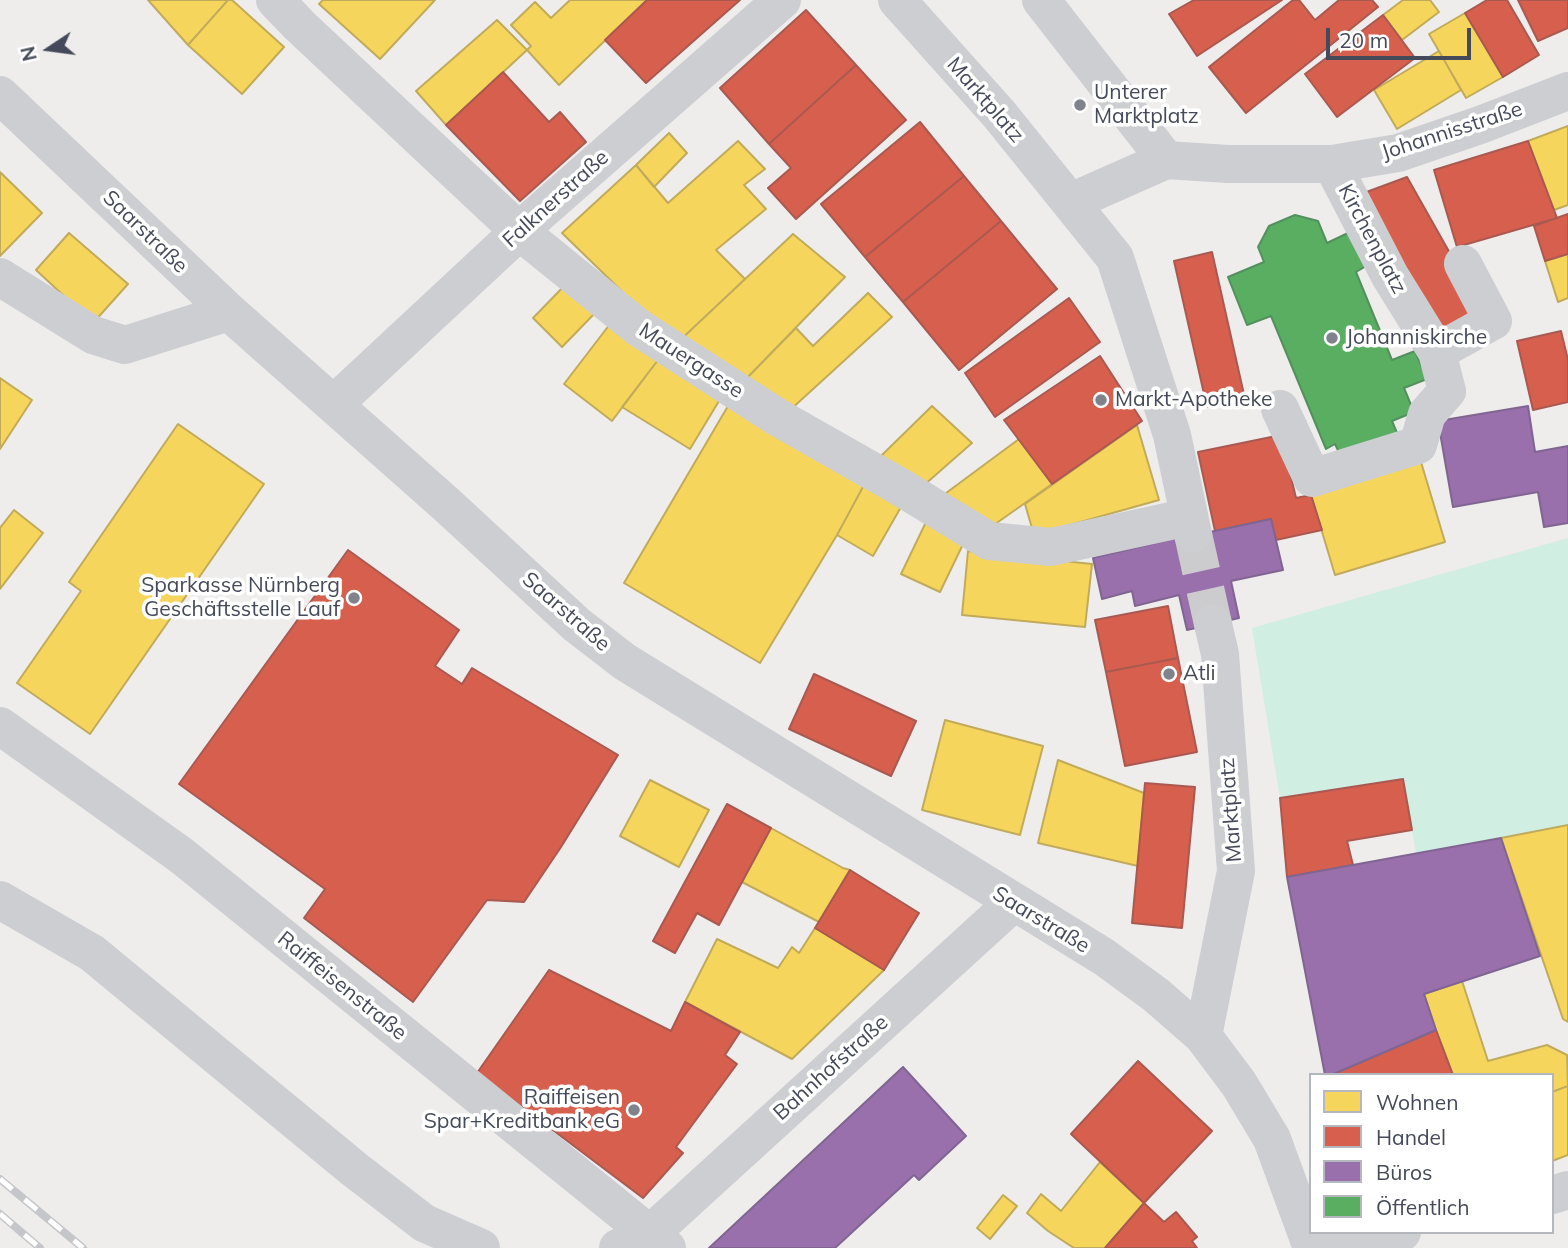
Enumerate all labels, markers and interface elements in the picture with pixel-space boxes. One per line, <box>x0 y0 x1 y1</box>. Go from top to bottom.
north arrow <box>14 14 84 84</box>
scale bar <box>1330 14 1475 58</box>
text: 20 m <box>1339 27 1388 53</box>
text: N <box>15 44 42 63</box>
street label: Marktplatz <box>941 52 1029 148</box>
place label: Unterer Marktplatz <box>1094 80 1199 130</box>
street label: Johannisstraße <box>1379 96 1525 166</box>
marker: Unterer Marktplatz <box>1072 97 1088 113</box>
street label: Falknerstraße <box>498 145 614 253</box>
street label: Kirchenplatz <box>1333 180 1411 298</box>
street label: Saarstraße <box>97 185 193 279</box>
street label: Mauergasse <box>634 318 748 404</box>
place label: Johanniskirche <box>1346 325 1487 351</box>
marker: Johanniskirche <box>1324 330 1340 346</box>
place label: Markt-Apotheke <box>1115 387 1272 413</box>
marker: Markt-Apotheke <box>1093 392 1109 408</box>
street label: Saarstraße <box>517 567 615 657</box>
place label: Sparkasse Nürnberg Geschäftsstelle Lauf <box>141 573 340 623</box>
marker: Sparkasse Nürnberg Geschäftsstelle Lauf <box>346 590 362 606</box>
place label: Atli <box>1183 661 1216 687</box>
marker: Atli <box>1161 666 1177 682</box>
street label: Marktplatz <box>1215 757 1247 863</box>
street label: Saarstraße <box>988 881 1094 959</box>
street label: Raiffeisenstraße <box>272 926 412 1046</box>
street label: Bahnhofstraße <box>769 1010 893 1126</box>
legend <box>1309 1073 1554 1234</box>
place label: Raiffeisen Spar+Kreditbank eG <box>424 1085 620 1135</box>
text: Wohnen <box>1376 1089 1458 1115</box>
marker: Raiffeisen Spar+Kreditbank eG <box>626 1102 642 1118</box>
text: Handel <box>1376 1124 1446 1150</box>
text: Büros <box>1376 1159 1432 1185</box>
text: Öffentlich <box>1376 1194 1470 1220</box>

